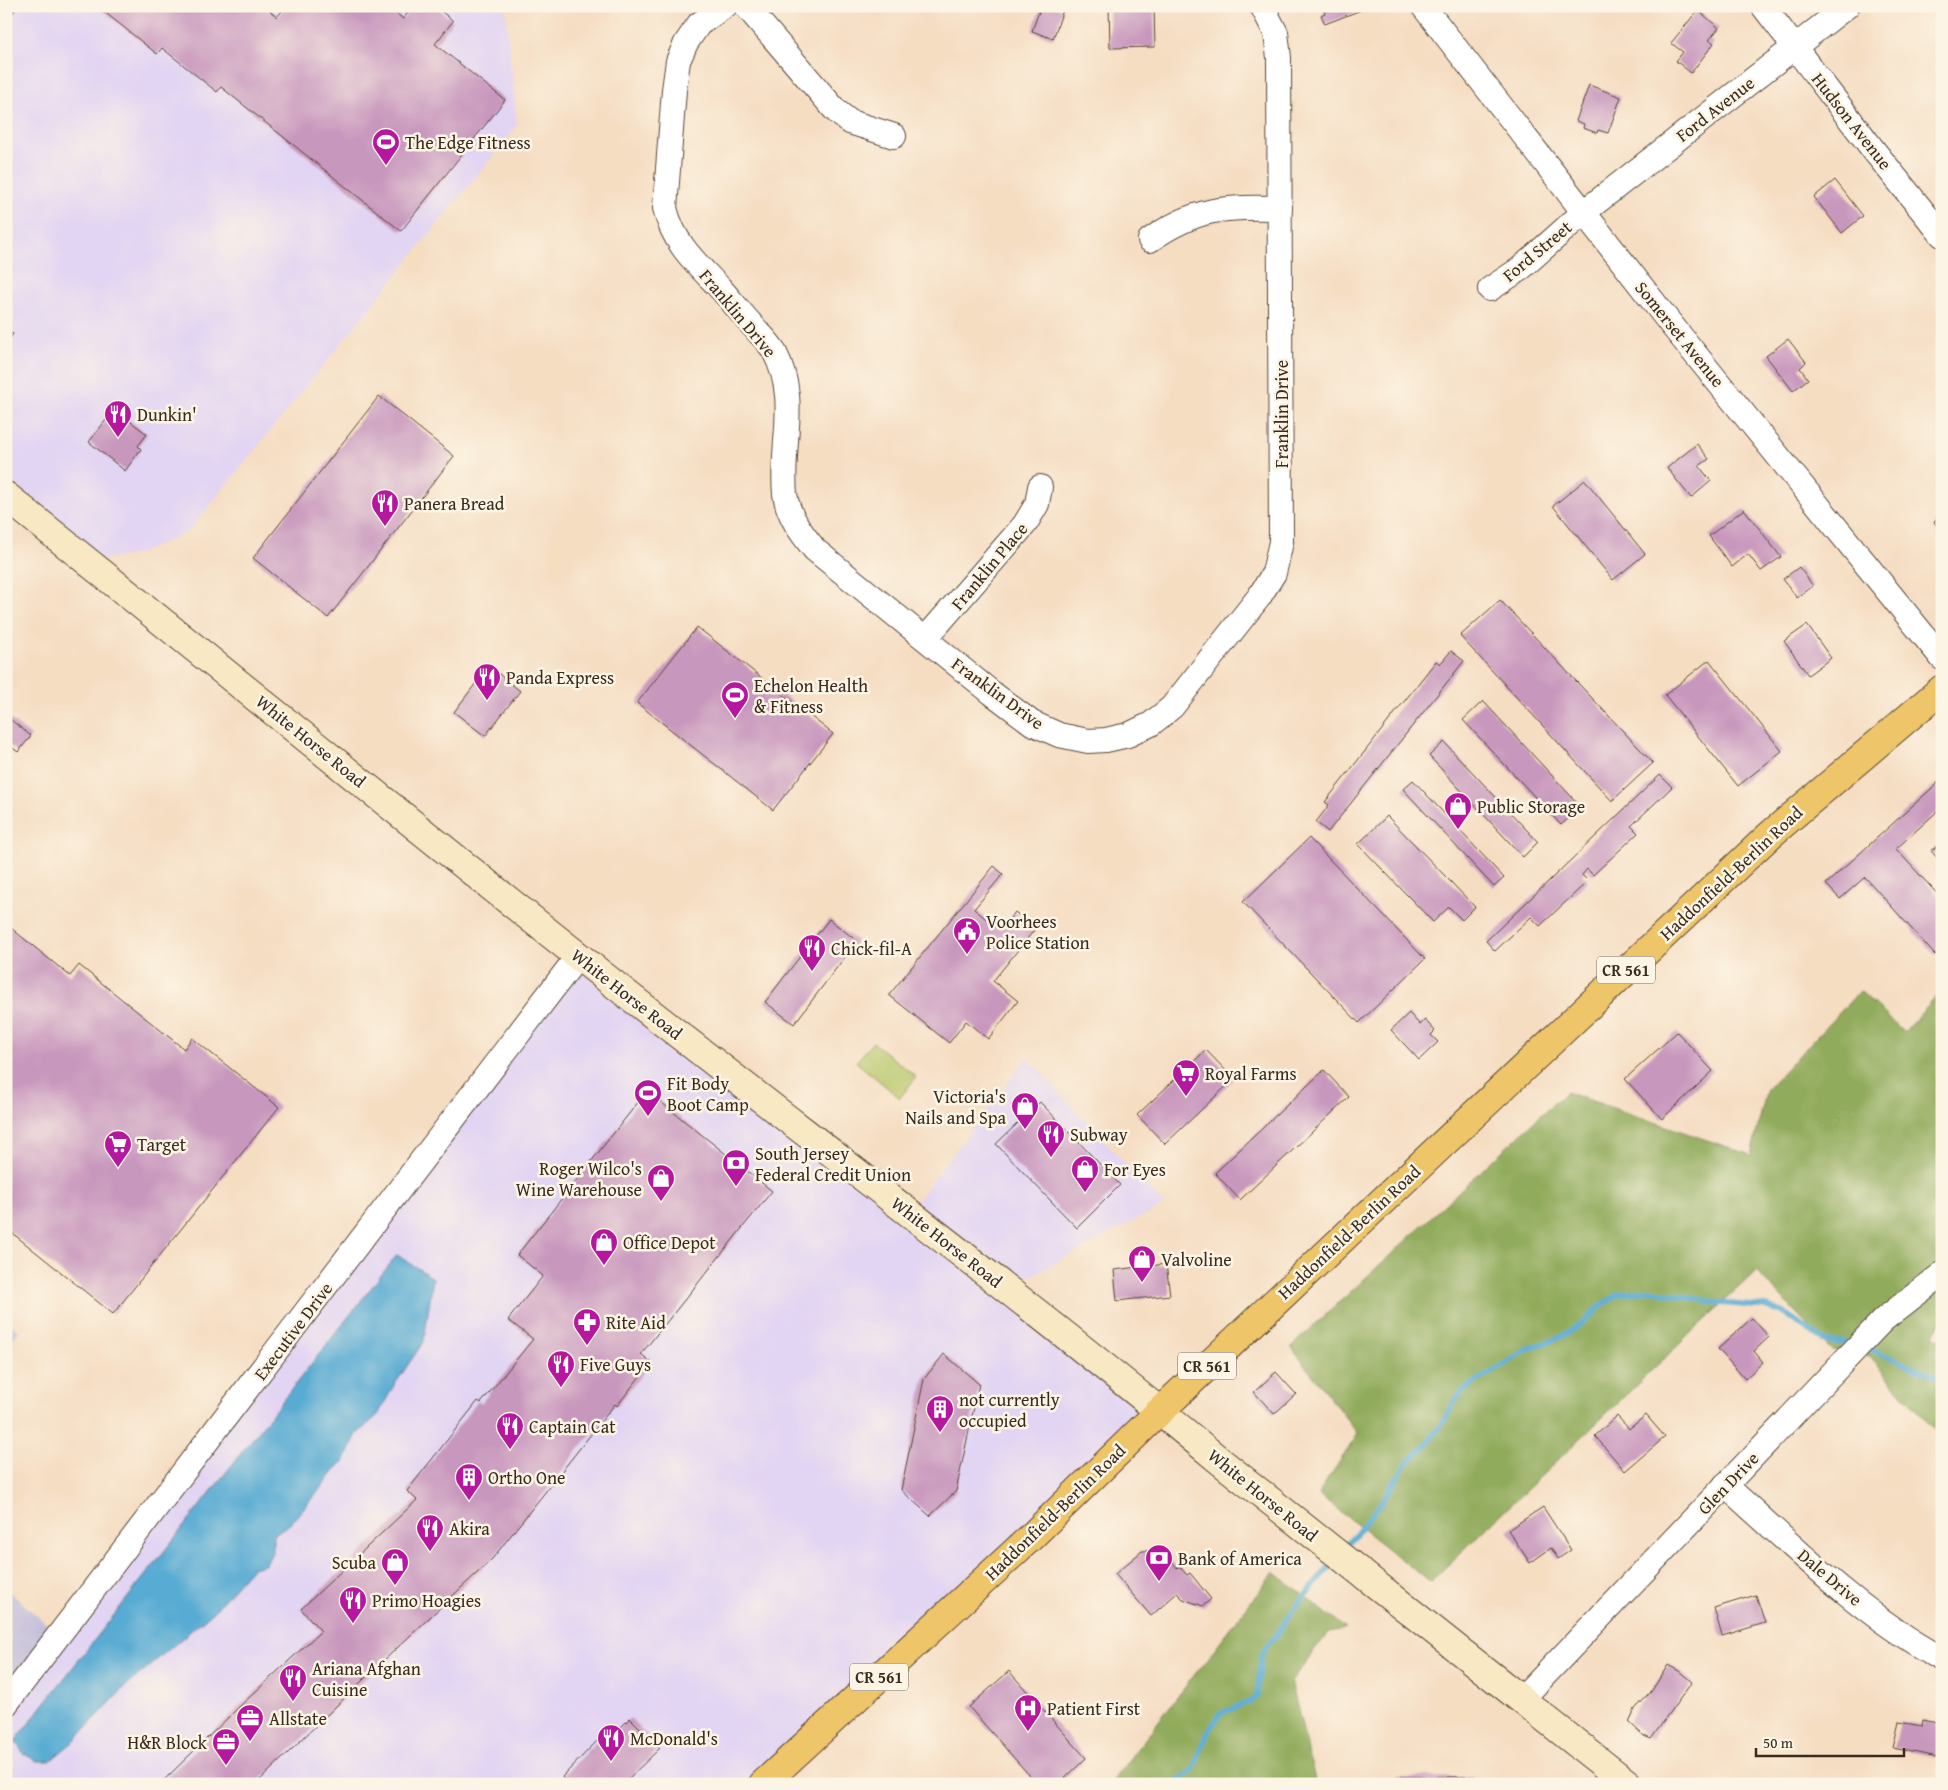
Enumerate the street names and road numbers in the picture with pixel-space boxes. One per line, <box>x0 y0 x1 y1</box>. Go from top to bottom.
street label: Hudson Avenue <box>1805 67 1899 175</box>
street label: Ford Avenue <box>1670 70 1760 148</box>
street label: Ford Street <box>1496 213 1578 288</box>
street label: Franklin Drive <box>693 263 783 363</box>
street label: Somerset Avenue <box>1629 275 1731 393</box>
street label: Franklin Drive <box>1268 360 1295 468</box>
street label: Franklin Place <box>944 516 1034 616</box>
street label: Franklin Drive <box>946 650 1050 736</box>
street label: White Horse Road <box>250 688 372 794</box>
street label: Haddonfield-Berlin Road <box>1653 799 1809 947</box>
street label: White Horse Road <box>565 942 689 1046</box>
road number: CR 561 <box>1597 956 1655 984</box>
street label: Haddonfield-Berlin Road <box>1271 1158 1427 1306</box>
street label: White Horse Road <box>885 1190 1009 1294</box>
street label: Executive Drive <box>247 1276 339 1386</box>
road number: CR 561 <box>1178 1352 1236 1380</box>
street label: Haddonfield-Berlin Road <box>978 1437 1132 1587</box>
street label: White Horse Road <box>1202 1442 1324 1548</box>
street label: Glen Drive <box>1691 1445 1765 1521</box>
street label: Dale Drive <box>1792 1542 1868 1612</box>
road number: CR 561 <box>850 1664 908 1690</box>

